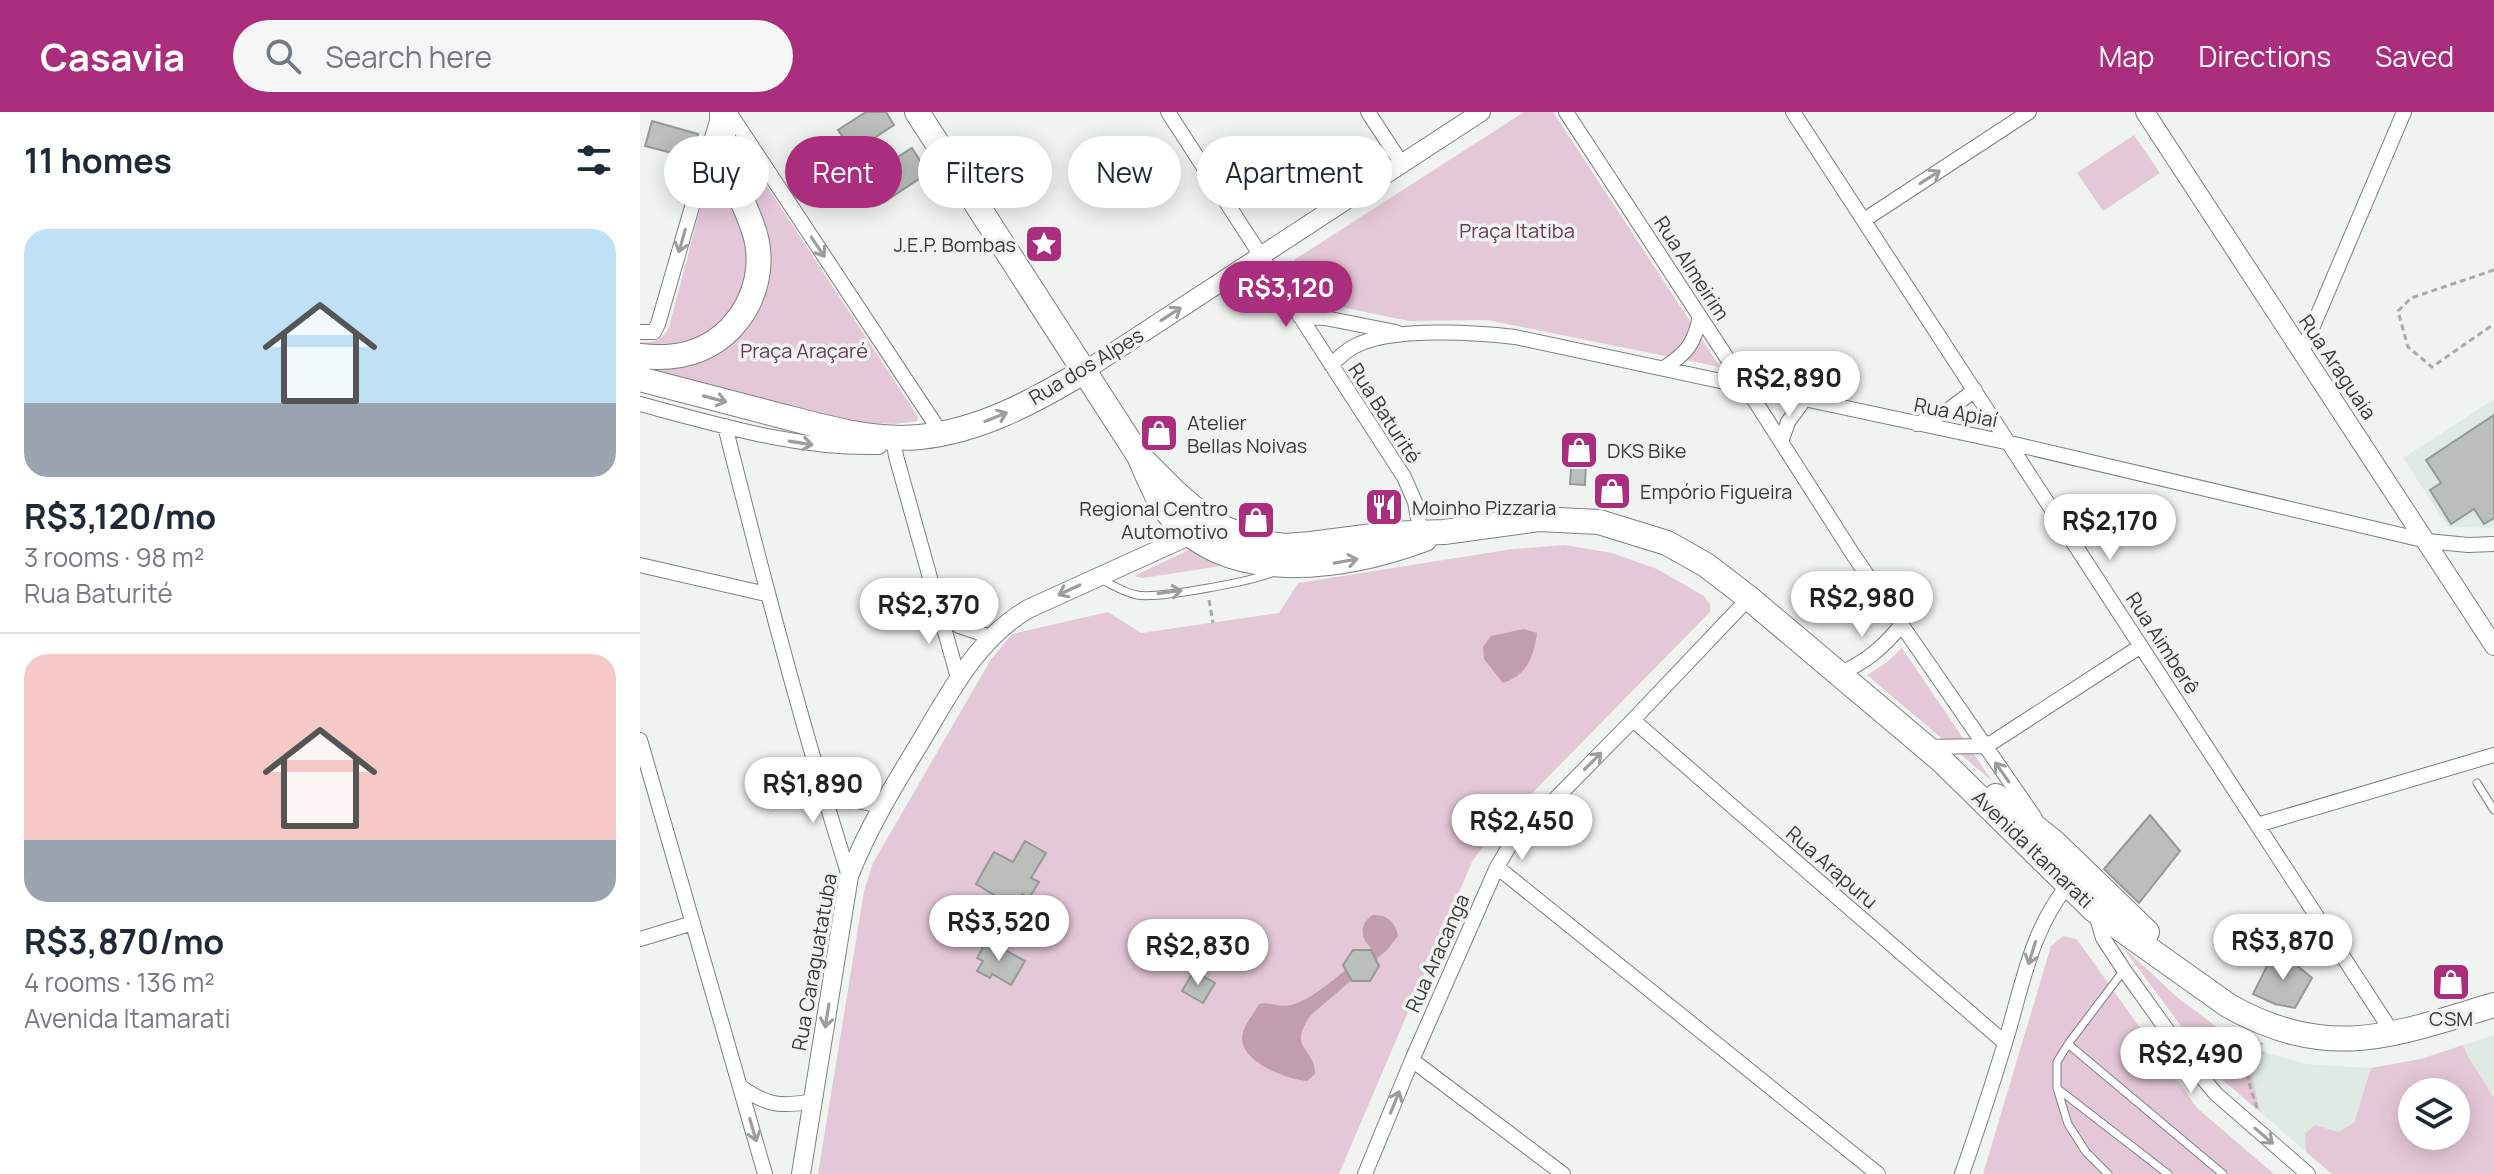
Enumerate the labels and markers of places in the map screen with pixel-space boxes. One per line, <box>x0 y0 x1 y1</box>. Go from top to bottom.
place icon: J.E.P. Bombas <box>1023 223 1065 265</box>
place label: J.E.P. Bombas <box>894 231 1016 258</box>
pin: R$3,120 <box>1212 261 1360 329</box>
pin: R$2,890 <box>1715 351 1863 419</box>
place label: Atelier Bellas Noivas <box>1187 409 1307 459</box>
shop icon: Atelier Bellas Noivas <box>1138 412 1180 454</box>
shop icon: DKS Bike <box>1558 429 1600 471</box>
place label: DKS Bike <box>1607 437 1686 464</box>
shop icon: Empório Figueira <box>1591 470 1633 512</box>
place label: Empório Figueira <box>1640 478 1792 505</box>
restaurant icon: Moinho Pizzaria <box>1363 486 1405 528</box>
place label: Moinho Pizzaria <box>1412 494 1556 521</box>
pin: R$2,170 <box>2036 494 2184 562</box>
place label: Regional Centro Automotivo <box>1079 495 1228 545</box>
shop icon: Regional Centro Automotivo <box>1235 499 1277 541</box>
pin: R$2,980 <box>1788 571 1936 639</box>
pin: R$2,370 <box>855 578 1003 646</box>
pin: R$1,890 <box>739 757 887 825</box>
pin: R$2,450 <box>1448 794 1596 862</box>
pin: R$3,520 <box>925 895 1073 963</box>
pin: R$3,870 <box>2209 914 2357 982</box>
pin: R$2,830 <box>1124 919 1272 987</box>
shop icon: CSM <box>2430 961 2472 1003</box>
place label: CSM <box>2429 1005 2473 1032</box>
pin: R$2,490 <box>2117 1027 2265 1095</box>

